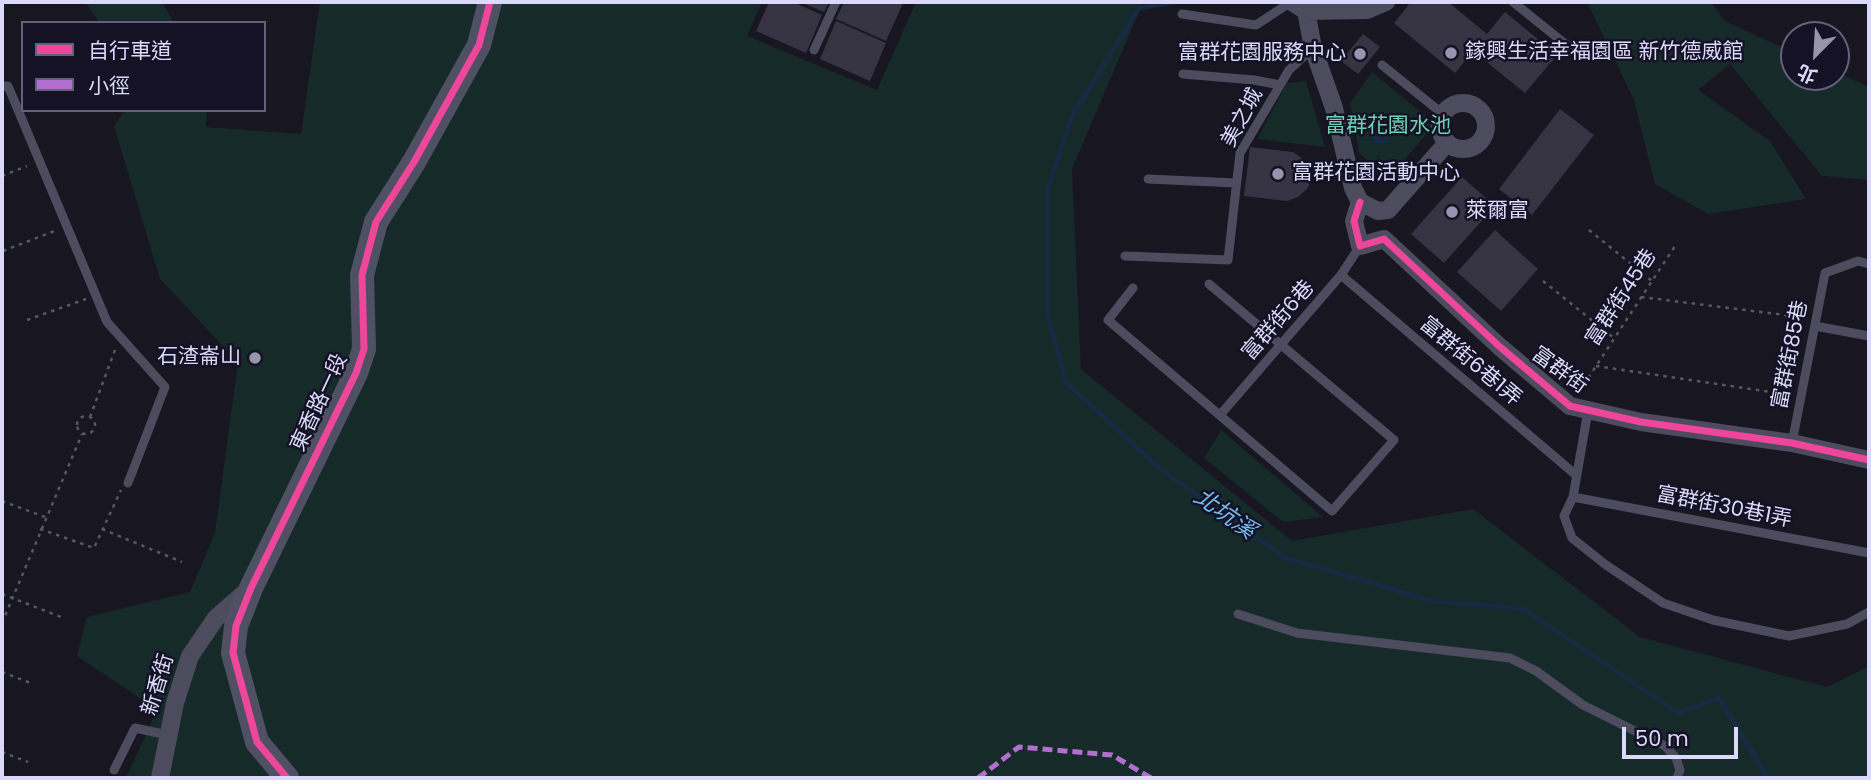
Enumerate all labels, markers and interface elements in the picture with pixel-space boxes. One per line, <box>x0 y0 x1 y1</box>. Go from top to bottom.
legend <box>21 21 266 112</box>
north arrow <box>1780 21 1850 91</box>
text: 自行車道 <box>88 36 172 65</box>
place label: 鎵興生活幸福園區 新竹德威館 <box>1465 40 1744 66</box>
place label: 富群花園服務中心 <box>1178 41 1346 67</box>
marker: 鎵興生活幸福園區 新竹德威館 <box>1443 45 1459 61</box>
marker: 富群花園服務中心 <box>1352 46 1368 62</box>
text: 北 <box>1793 58 1821 90</box>
text: 小徑 <box>88 71 130 100</box>
street label: 美之城 <box>1217 84 1269 152</box>
park label: 富群花園水池 <box>1325 114 1451 140</box>
place label: 富群花園活動中心 <box>1292 161 1460 187</box>
marker: 富群花園活動中心 <box>1270 166 1286 182</box>
place label: 萊爾富 <box>1466 199 1529 225</box>
marker: 萊爾富 <box>1444 204 1460 220</box>
street label: 富群街45巷 <box>1581 245 1663 351</box>
street label: 富群街6巷 <box>1238 276 1320 366</box>
street label: 富群街85巷 <box>1768 298 1814 412</box>
street label: 富群街6巷1弄 <box>1414 312 1526 412</box>
street label: 富群街 <box>1526 342 1592 400</box>
place label: 石渣崙山 <box>157 345 241 371</box>
marker: 石渣崙山 <box>247 350 263 366</box>
street label: 東香路一段 <box>286 350 354 456</box>
street label: 富群街30巷1弄 <box>1654 483 1794 533</box>
water label: 北坑溪 <box>1188 484 1260 546</box>
street label: 新香街 <box>138 651 180 719</box>
scale bar <box>1626 714 1742 758</box>
text: 50 m <box>1635 724 1689 753</box>

